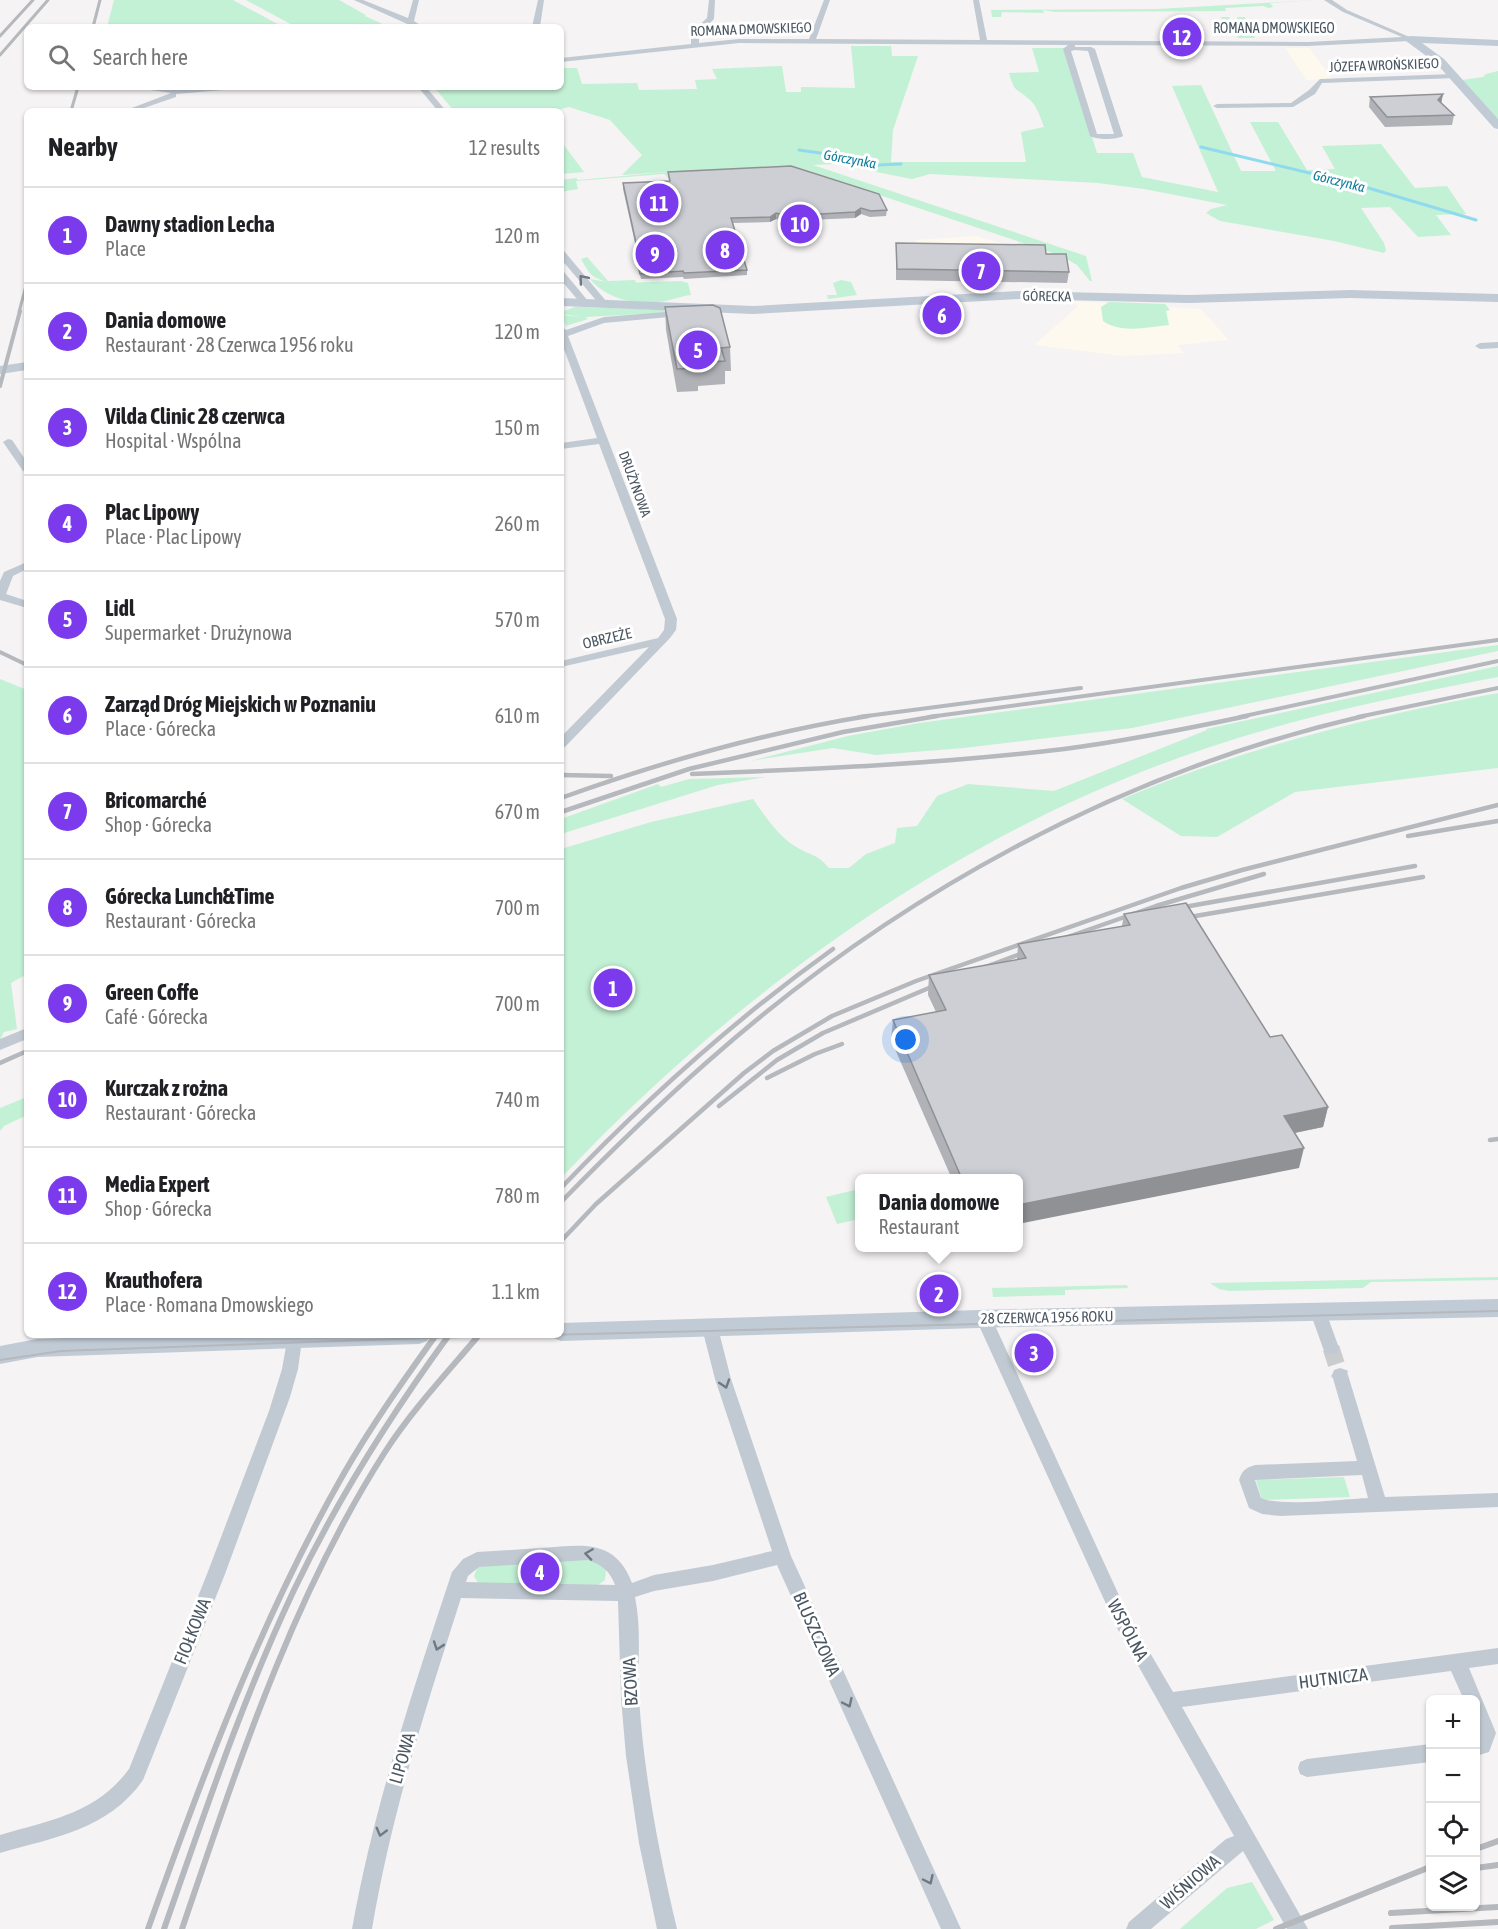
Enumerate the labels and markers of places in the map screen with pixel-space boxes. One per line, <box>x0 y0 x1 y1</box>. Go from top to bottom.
pin: 12 <box>1162 15 1202 60</box>
pin: 11 <box>640 180 678 226</box>
pin: 10 <box>780 202 820 246</box>
pin: 8 <box>706 228 744 272</box>
pin: 9 <box>636 232 674 276</box>
pin: 7 <box>962 248 1000 294</box>
pin: 6 <box>922 292 962 338</box>
pin: 5 <box>678 328 718 372</box>
pin: 1 <box>594 966 632 1010</box>
pin: 2 <box>920 1272 958 1316</box>
pin: 3 <box>1014 1330 1054 1376</box>
pin: 4 <box>520 1550 560 1594</box>

